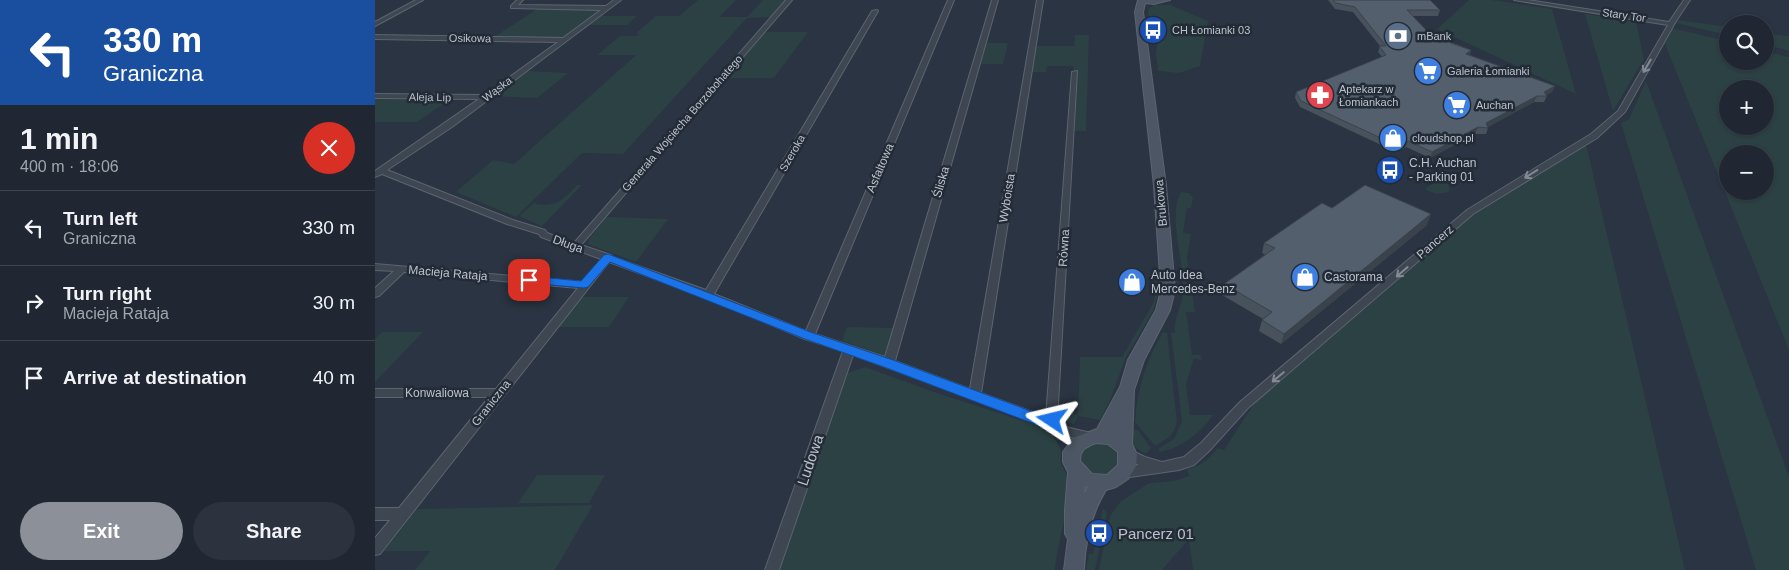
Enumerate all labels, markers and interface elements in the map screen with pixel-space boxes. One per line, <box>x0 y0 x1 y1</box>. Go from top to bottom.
street label: Stary Tor <box>1601 6 1647 24</box>
bus stop icon: CH Łomianki 03 <box>1138 15 1168 45</box>
map controls <box>1719 15 1774 200</box>
button: search <box>1719 15 1774 70</box>
icon: left <box>20 20 85 85</box>
text: 330 m <box>103 20 202 59</box>
bank icon: mBank <box>1383 21 1413 51</box>
place label: CH Łomianki 03 <box>1172 24 1250 36</box>
place label: mBank <box>1417 30 1452 42</box>
street label: Osikowa <box>449 32 492 44</box>
street label: Generała Wojciecha Borzobohatego <box>620 52 744 194</box>
supermarket icon: Galeria Łomianki <box>1413 56 1443 86</box>
one-way arrow <box>1642 58 1652 73</box>
text: Graniczna <box>103 61 203 86</box>
place label: Galeria Łomianki <box>1447 65 1530 77</box>
street label: Wąska <box>480 74 515 104</box>
pharmacy icon: Aptekarz w Łomiankach <box>1305 80 1335 110</box>
button: + <box>1719 80 1774 135</box>
place label: Aptekarz w Łomiankach <box>1339 83 1398 108</box>
supermarket icon: Auchan <box>1442 90 1472 120</box>
street label: Aleja Lip <box>409 91 451 103</box>
place label: Auchan <box>1476 99 1513 111</box>
text: 1 min <box>20 122 98 155</box>
button: close <box>303 122 355 174</box>
shop icon: cloudshop.pl <box>1378 123 1408 153</box>
street label: Szeroka <box>777 132 808 173</box>
place label: cloudshop.pl <box>1412 132 1474 144</box>
street label: Asfaltowa <box>863 141 897 195</box>
button: − <box>1719 145 1774 200</box>
bus stop icon: C.H. Auchan - Parking 01 <box>1375 155 1405 185</box>
place label: C.H. Auchan - Parking 01 <box>1409 156 1476 184</box>
text: 400 m · 18:06 <box>20 158 119 175</box>
street label: Śliska <box>929 164 952 199</box>
one-way arrow <box>1525 170 1539 180</box>
street label: Wyboista <box>996 172 1018 223</box>
street label: Brukowa <box>1152 179 1170 227</box>
text: Turn left <box>63 208 138 229</box>
icon: left <box>20 214 48 242</box>
text: 330 m <box>302 217 355 238</box>
street label: Pancerz <box>1414 222 1456 262</box>
street label: Równa <box>1056 229 1072 267</box>
text: Graniczna <box>63 230 136 247</box>
street label: Długa <box>551 232 585 256</box>
pin <box>508 259 550 301</box>
shop icon: Castorama <box>1290 262 1320 292</box>
street label: Macieja Rataja <box>408 263 488 283</box>
icon: arrive <box>515 266 543 294</box>
one-way arrow <box>1395 266 1408 277</box>
shop icon: Auto Idea Mercedes-Benz <box>1117 267 1147 297</box>
place label: Auto Idea Mercedes-Benz <box>1151 268 1235 296</box>
place label: Castorama <box>1324 270 1383 284</box>
text: Turn right <box>63 283 151 304</box>
icon: right <box>20 289 48 317</box>
text: 30 m <box>313 292 355 313</box>
text: Macieja Rataja <box>63 305 169 322</box>
icon: arrive <box>20 364 48 392</box>
text: Arrive at destination <box>63 367 247 388</box>
text: 40 m <box>313 367 355 388</box>
one-way arrow <box>1271 371 1284 382</box>
street label: Graniczna <box>469 377 514 429</box>
street label: Konwaliowa <box>405 386 469 400</box>
position arrow <box>1025 393 1077 445</box>
street label: Ludowa <box>793 432 827 488</box>
button: Exit <box>20 502 183 560</box>
button: Share <box>193 502 355 560</box>
bus stop icon: Pancerz 01 <box>1084 518 1114 548</box>
place label: Pancerz 01 <box>1118 525 1194 542</box>

